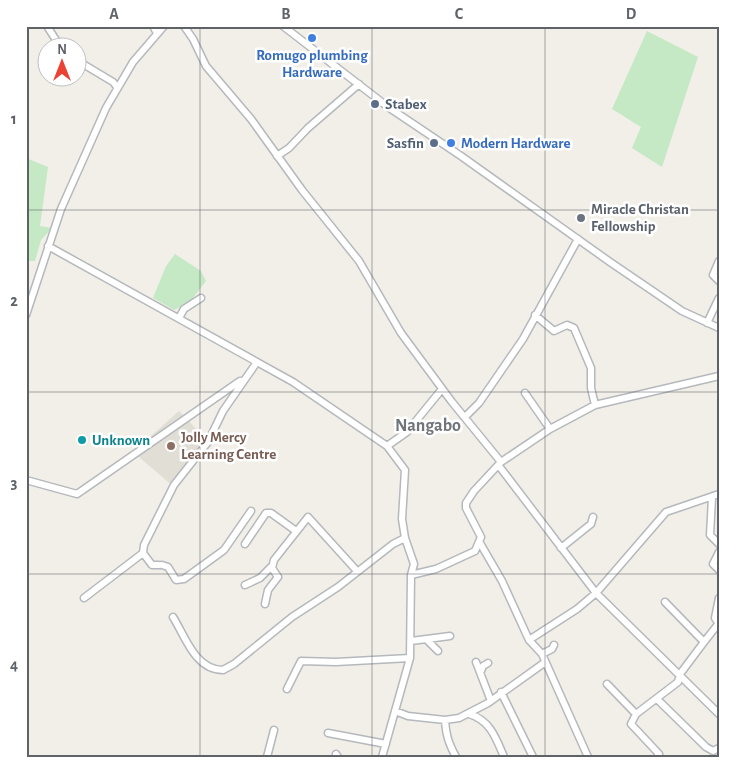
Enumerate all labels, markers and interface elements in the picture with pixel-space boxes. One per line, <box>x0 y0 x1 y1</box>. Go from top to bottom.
text: A <box>109 6 119 22</box>
text: B <box>281 6 291 22</box>
text: C <box>455 6 464 22</box>
text: D <box>626 6 637 22</box>
marker: Romugo plumbing Hardware <box>306 32 318 44</box>
north arrow <box>38 38 88 88</box>
text: N <box>57 43 67 57</box>
place label: Romugo plumbing Hardware <box>256 48 368 80</box>
place label: Stabex <box>385 97 427 112</box>
marker: Stabex <box>369 98 381 110</box>
text: 1 <box>11 111 17 127</box>
place label: Sasfin <box>387 136 424 151</box>
place label: Modern Hardware <box>461 136 571 151</box>
marker: Sasfin <box>428 137 440 149</box>
marker: Modern Hardware <box>445 137 457 149</box>
place label: Miracle Christan Fellowship <box>591 202 689 234</box>
marker: Miracle Christan Fellowship <box>575 212 587 224</box>
text: 2 <box>10 293 18 309</box>
district label: Nangabo <box>395 417 461 435</box>
place label: Jolly Mercy Learning Centre <box>181 430 276 462</box>
place label: Unknown <box>92 433 150 448</box>
marker: Unknown <box>76 434 88 446</box>
marker: Jolly Mercy Learning Centre <box>165 440 177 452</box>
text: 3 <box>11 475 18 491</box>
text: 4 <box>10 657 18 673</box>

